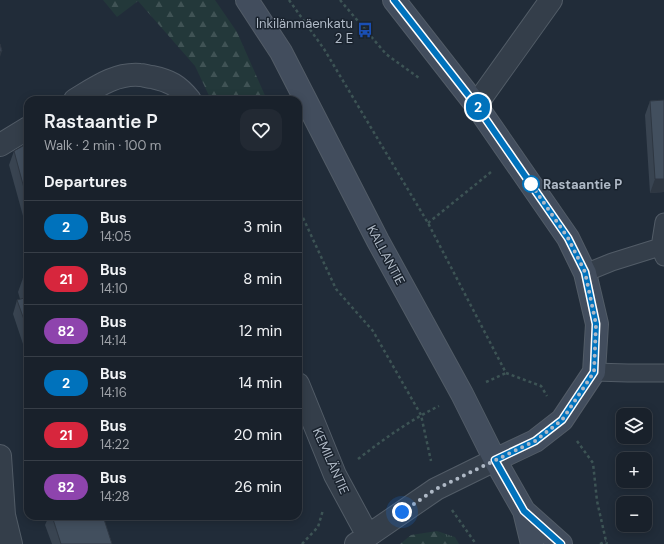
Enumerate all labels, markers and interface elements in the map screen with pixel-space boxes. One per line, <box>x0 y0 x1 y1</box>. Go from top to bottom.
place label: Inkilänmäenkatu 2 E <box>256 15 353 47</box>
bus stop icon: Inkilänmäenkatu 2 E <box>356 21 374 39</box>
line badge: 2 <box>465 94 491 120</box>
text: 2 <box>474 98 482 116</box>
text: Rastaantie P <box>44 109 158 134</box>
button: heart <box>240 109 282 151</box>
text: Walk · 2 min · 100 m <box>44 137 161 154</box>
text: Departures <box>44 172 127 192</box>
marker: Rastaantie P <box>522 175 540 193</box>
place label: Rastaantie P <box>543 176 622 193</box>
text: Bus <box>100 208 127 228</box>
text: 3 min <box>244 217 282 237</box>
text: 2 <box>62 218 70 236</box>
street label: KALLANTIE <box>363 222 409 288</box>
text: 14:05 <box>100 228 131 245</box>
text: Bus <box>100 260 127 280</box>
text: 8 min <box>243 269 282 289</box>
text: 21 <box>59 270 73 288</box>
text: 14:10 <box>100 280 128 297</box>
text: Bus <box>100 312 127 332</box>
text: 12 min <box>239 321 282 341</box>
text: 82 <box>58 322 74 340</box>
text: 14:14 <box>100 332 127 349</box>
text: Bus <box>100 364 127 384</box>
text: 14 min <box>239 373 282 393</box>
text: 2 <box>62 374 70 392</box>
text: 14:16 <box>100 384 127 401</box>
map controls <box>616 408 652 532</box>
button: layers <box>616 408 652 444</box>
text: Bus <box>100 416 127 436</box>
text: 20 min <box>234 425 282 445</box>
street label: KEMILÄNTIE <box>309 425 353 497</box>
text: 21 <box>59 426 73 444</box>
text: 14:22 <box>100 436 130 453</box>
button: + <box>616 452 652 488</box>
text: Bus <box>100 468 127 488</box>
text: 26 min <box>234 477 282 497</box>
text: 82 <box>58 478 74 496</box>
text: 14:28 <box>100 488 130 505</box>
button: − <box>616 496 652 532</box>
your location <box>392 502 412 522</box>

